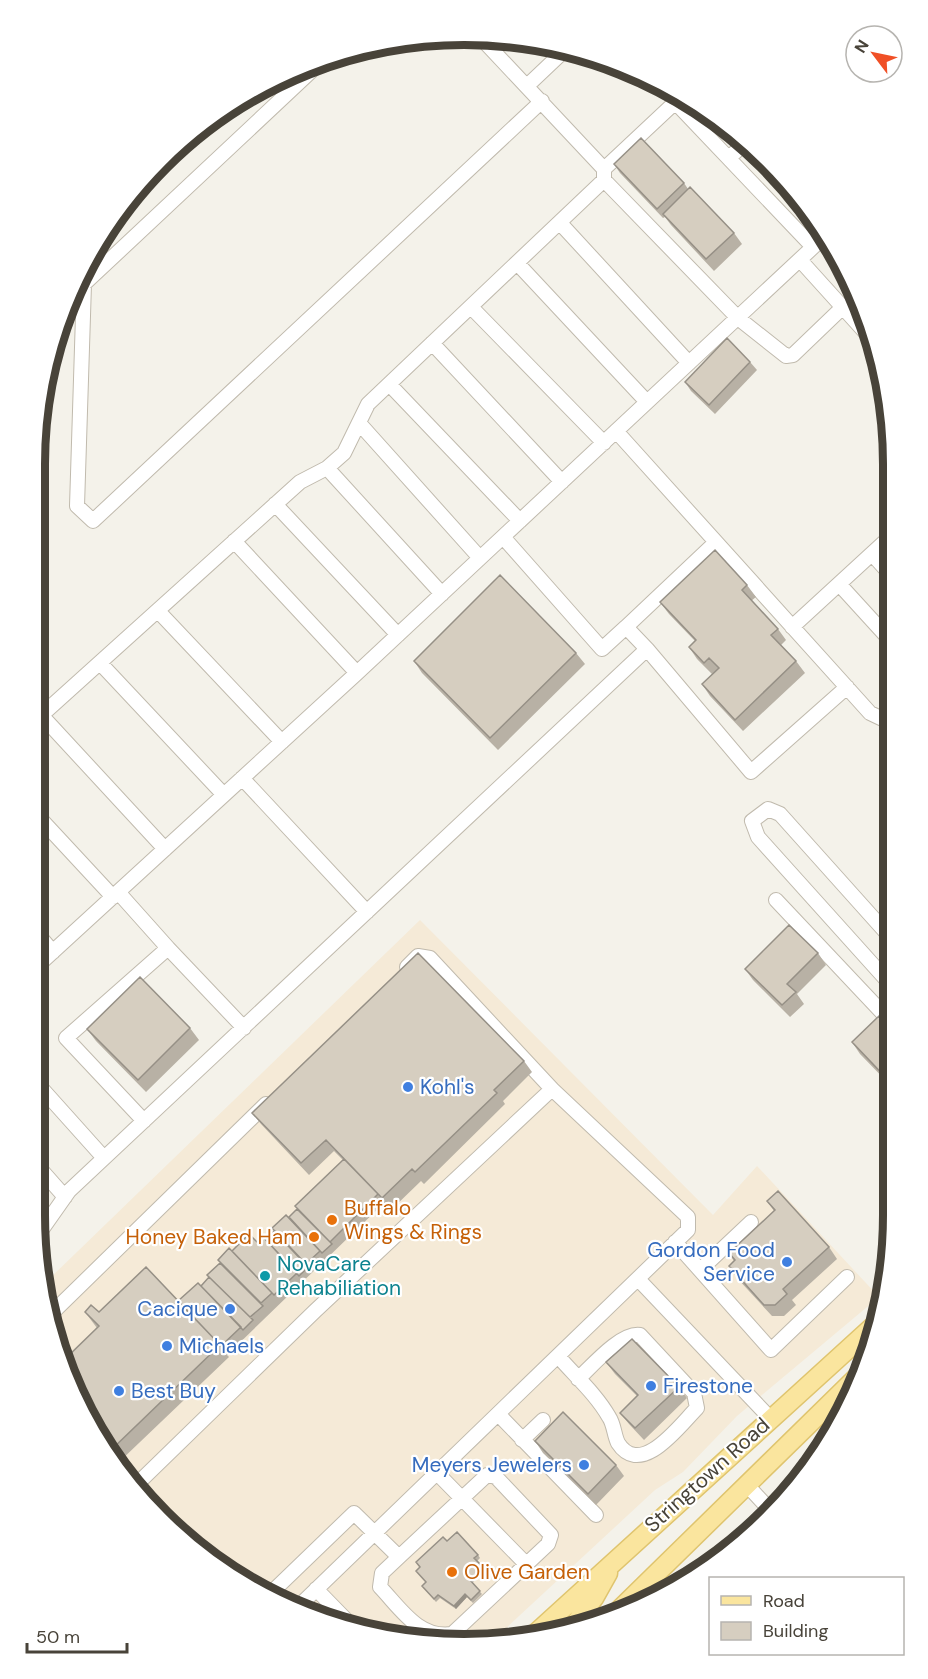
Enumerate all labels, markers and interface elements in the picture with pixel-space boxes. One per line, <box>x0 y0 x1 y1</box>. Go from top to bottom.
north arrow <box>844 24 904 84</box>
text: N <box>850 36 874 57</box>
place label: Kohl's <box>420 1073 475 1101</box>
marker: Kohl's <box>401 1080 415 1094</box>
place label: Buffalo Wings & Rings <box>344 1194 482 1246</box>
marker: Buffalo Wings & Rings <box>325 1213 339 1227</box>
place label: Honey Baked Ham <box>125 1223 302 1251</box>
marker: Honey Baked Ham <box>307 1230 321 1244</box>
place label: Gordon Food Service <box>647 1236 775 1288</box>
place label: NovaCare Rehabiliation <box>277 1250 401 1302</box>
marker: Gordon Food Service <box>780 1255 794 1269</box>
marker: NovaCare Rehabiliation <box>258 1269 272 1283</box>
place label: Cacique <box>137 1295 218 1323</box>
marker: Cacique <box>223 1302 237 1316</box>
place label: Michaels <box>179 1332 264 1360</box>
marker: Michaels <box>160 1339 174 1353</box>
place label: Firestone <box>663 1372 753 1400</box>
place label: Best Buy <box>131 1377 216 1405</box>
marker: Firestone <box>644 1379 658 1393</box>
marker: Best Buy <box>112 1384 126 1398</box>
street label: Stringtown Road <box>638 1411 776 1539</box>
place label: Meyers Jewelers <box>412 1451 572 1479</box>
marker: Meyers Jewelers <box>577 1458 591 1472</box>
place label: Olive Garden <box>464 1558 590 1586</box>
marker: Olive Garden <box>445 1565 459 1579</box>
legend <box>709 1577 904 1655</box>
text: Road <box>763 1589 805 1613</box>
scale bar <box>27 1616 128 1654</box>
text: Building <box>763 1619 828 1643</box>
text: 50 m <box>36 1625 80 1649</box>

